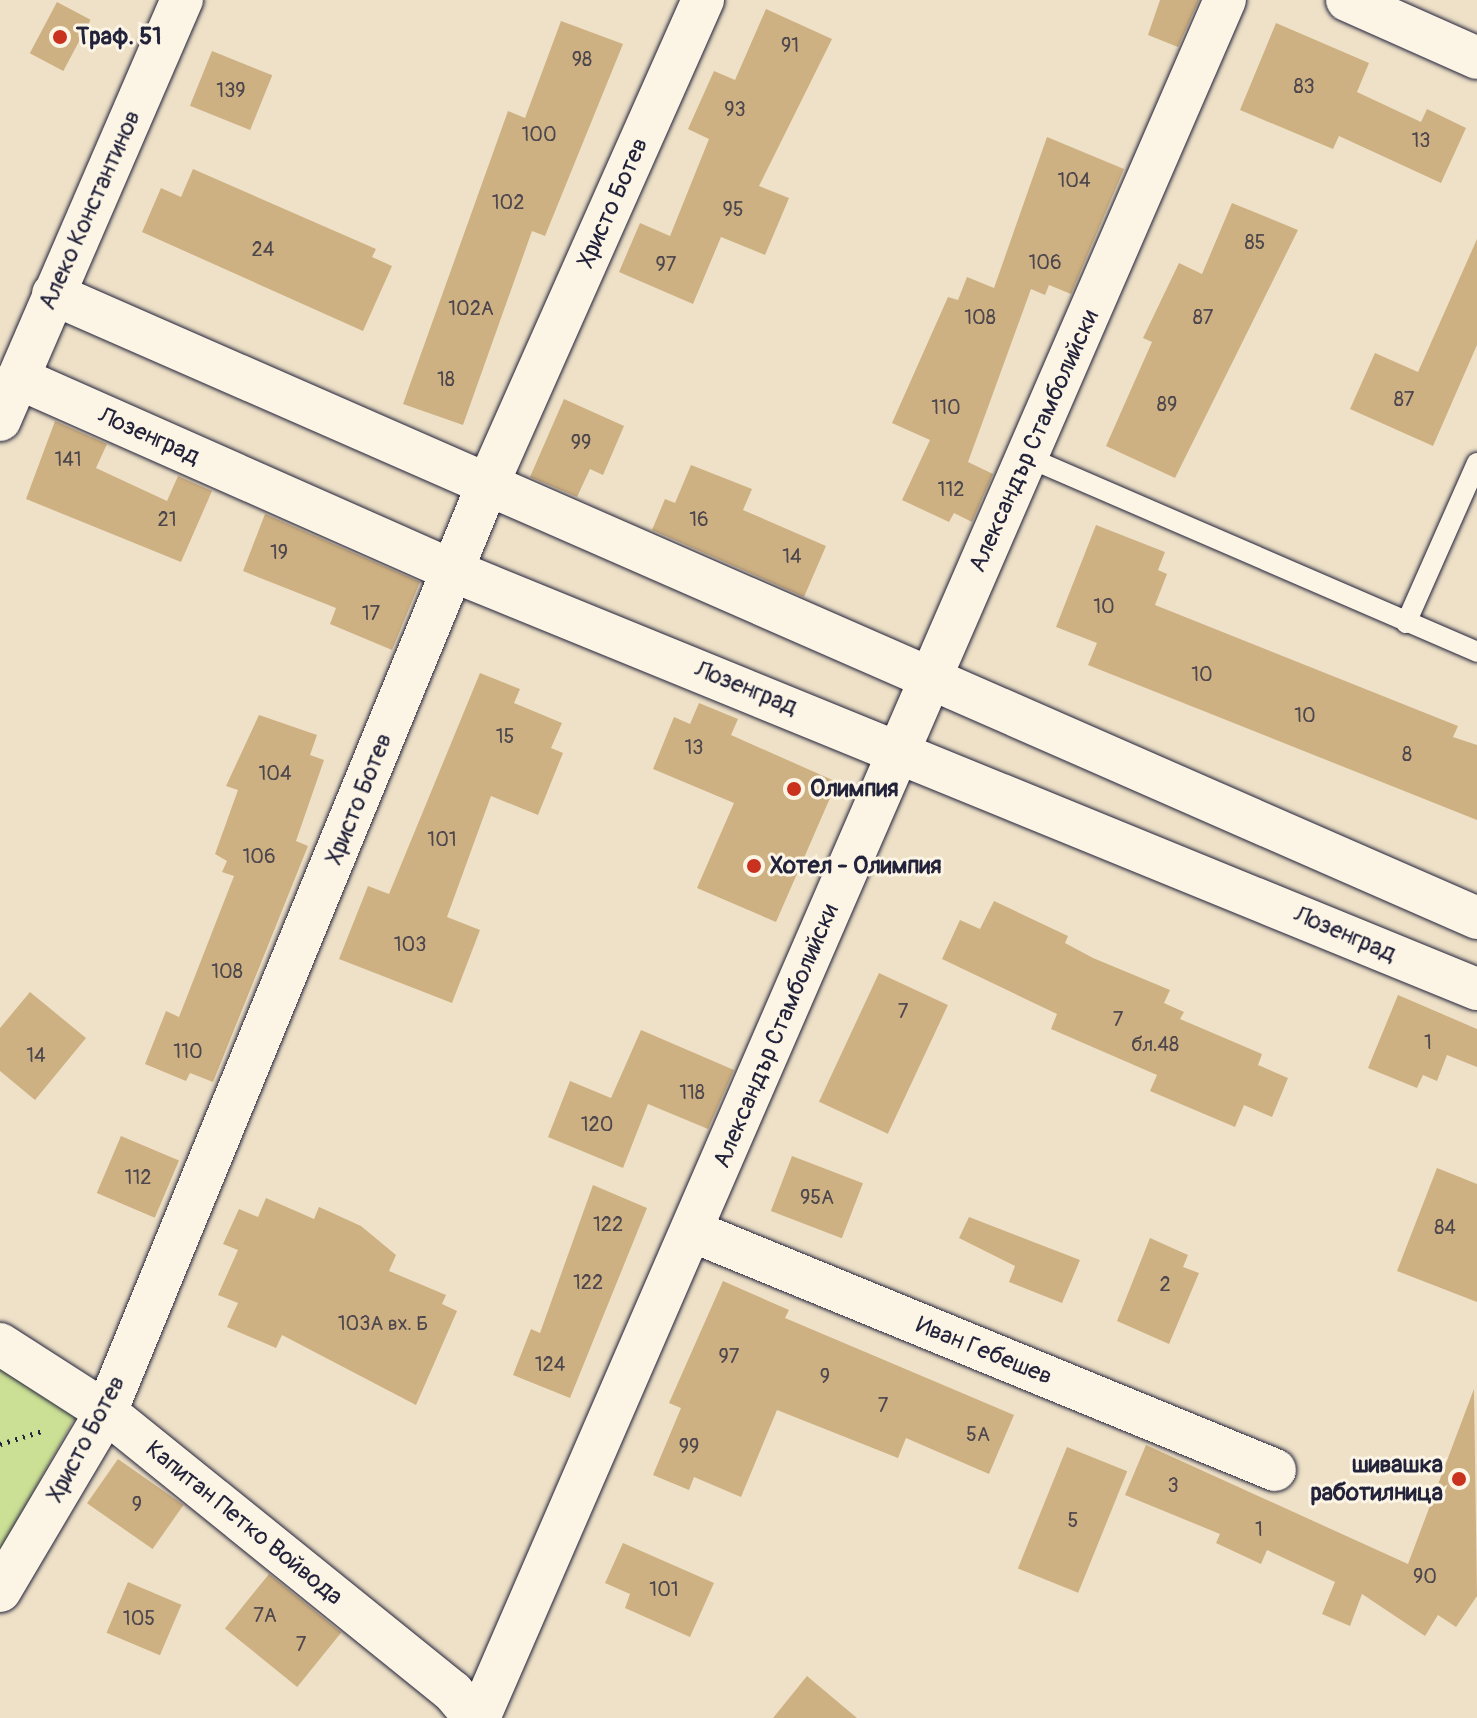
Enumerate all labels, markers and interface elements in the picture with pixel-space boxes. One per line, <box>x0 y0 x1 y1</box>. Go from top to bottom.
place label: Траф. 51 <box>76 23 162 51</box>
marker: Траф. 51 <box>51 28 69 46</box>
house number: 91 <box>781 33 799 57</box>
house number: 98 <box>572 47 592 71</box>
house number: 83 <box>1293 74 1315 98</box>
house number: 139 <box>216 78 246 102</box>
house number: 93 <box>724 97 746 121</box>
street label: Алеко Константинов <box>33 106 147 314</box>
house number: 100 <box>521 122 557 146</box>
house number: 13 <box>1412 128 1430 152</box>
street label: Христо Ботев <box>571 133 655 273</box>
house number: 104 <box>1057 168 1091 192</box>
house number: 102 <box>492 190 524 214</box>
house number: 95 <box>722 197 744 221</box>
house number: 85 <box>1245 230 1265 254</box>
house number: 24 <box>252 237 274 261</box>
house number: 106 <box>1028 250 1062 274</box>
house number: 97 <box>656 252 676 276</box>
house number: 102А <box>448 296 494 320</box>
street label: Александър Стамболийски <box>963 305 1105 577</box>
house number: 108 <box>964 305 996 329</box>
house number: 87 <box>1193 305 1213 329</box>
house number: 18 <box>437 367 455 391</box>
house number: 87 <box>1394 387 1414 411</box>
house number: 89 <box>1157 392 1177 416</box>
house number: 110 <box>931 395 961 419</box>
street label: Лозенград <box>94 401 204 471</box>
house number: 99 <box>571 430 591 454</box>
house number: 141 <box>54 447 82 471</box>
house number: 112 <box>938 477 964 501</box>
house number: 21 <box>158 507 176 531</box>
house number: 16 <box>689 507 709 531</box>
house number: 19 <box>270 540 288 564</box>
house number: 14 <box>782 544 802 568</box>
house number: 10 <box>1093 594 1115 618</box>
house number: 17 <box>362 601 380 625</box>
street label: Лозенград <box>691 654 801 722</box>
house number: 10 <box>1191 662 1213 686</box>
house number: 10 <box>1294 703 1316 727</box>
house number: 15 <box>496 724 514 748</box>
street label: Христо Ботев <box>319 729 399 869</box>
house number: 13 <box>685 735 703 759</box>
house number: 8 <box>1402 742 1412 766</box>
house number: 104 <box>258 761 292 785</box>
place label: Олимпия <box>810 775 899 803</box>
marker: Олимпия <box>785 780 803 798</box>
house number: 101 <box>427 827 457 851</box>
house number: 106 <box>242 844 276 868</box>
place label: Хотел - Олимпия <box>770 852 941 880</box>
marker: Хотел - Олимпия <box>745 857 763 875</box>
street label: Александър Стамболийски <box>707 900 845 1172</box>
street label: Лозенград <box>1290 900 1400 968</box>
house number: 103 <box>394 932 426 956</box>
house number: 108 <box>211 959 243 983</box>
house number: 7 <box>898 999 908 1023</box>
house number: 7 <box>1113 1007 1123 1031</box>
house number: 1 <box>1424 1030 1432 1054</box>
house number: бл.48 <box>1131 1032 1179 1056</box>
house number: 110 <box>173 1039 203 1063</box>
house number: 14 <box>26 1043 46 1067</box>
house number: 118 <box>679 1080 705 1104</box>
house number: 120 <box>581 1112 613 1136</box>
house number: 112 <box>125 1165 151 1189</box>
house number: 95А <box>800 1185 834 1209</box>
house number: 122 <box>593 1212 623 1236</box>
house number: 84 <box>1434 1215 1456 1239</box>
house number: 122 <box>573 1270 603 1294</box>
house number: 2 <box>1159 1272 1171 1296</box>
house number: 103А вх. Б <box>338 1311 428 1335</box>
street label: Иван Гебешев <box>912 1311 1056 1391</box>
house number: 97 <box>719 1344 739 1368</box>
house number: 124 <box>535 1352 565 1376</box>
house number: 9 <box>820 1364 830 1388</box>
street label: Христо Ботев <box>40 1371 132 1507</box>
house number: 7 <box>878 1393 888 1417</box>
house number: 5А <box>966 1422 990 1446</box>
house number: 99 <box>679 1434 699 1458</box>
street label: Капитан Петко Войвода <box>140 1435 348 1611</box>
place label: шивашка работилница <box>1310 1451 1443 1507</box>
marker: шивашка работилница <box>1450 1470 1468 1488</box>
house number: 3 <box>1167 1473 1179 1497</box>
house number: 9 <box>132 1492 142 1516</box>
house number: 5 <box>1068 1508 1078 1532</box>
house number: 1 <box>1255 1517 1263 1541</box>
house number: 90 <box>1413 1564 1437 1588</box>
house number: 101 <box>649 1577 679 1601</box>
house number: 7А <box>253 1603 277 1627</box>
house number: 105 <box>123 1606 155 1630</box>
house number: 7 <box>296 1632 306 1656</box>

